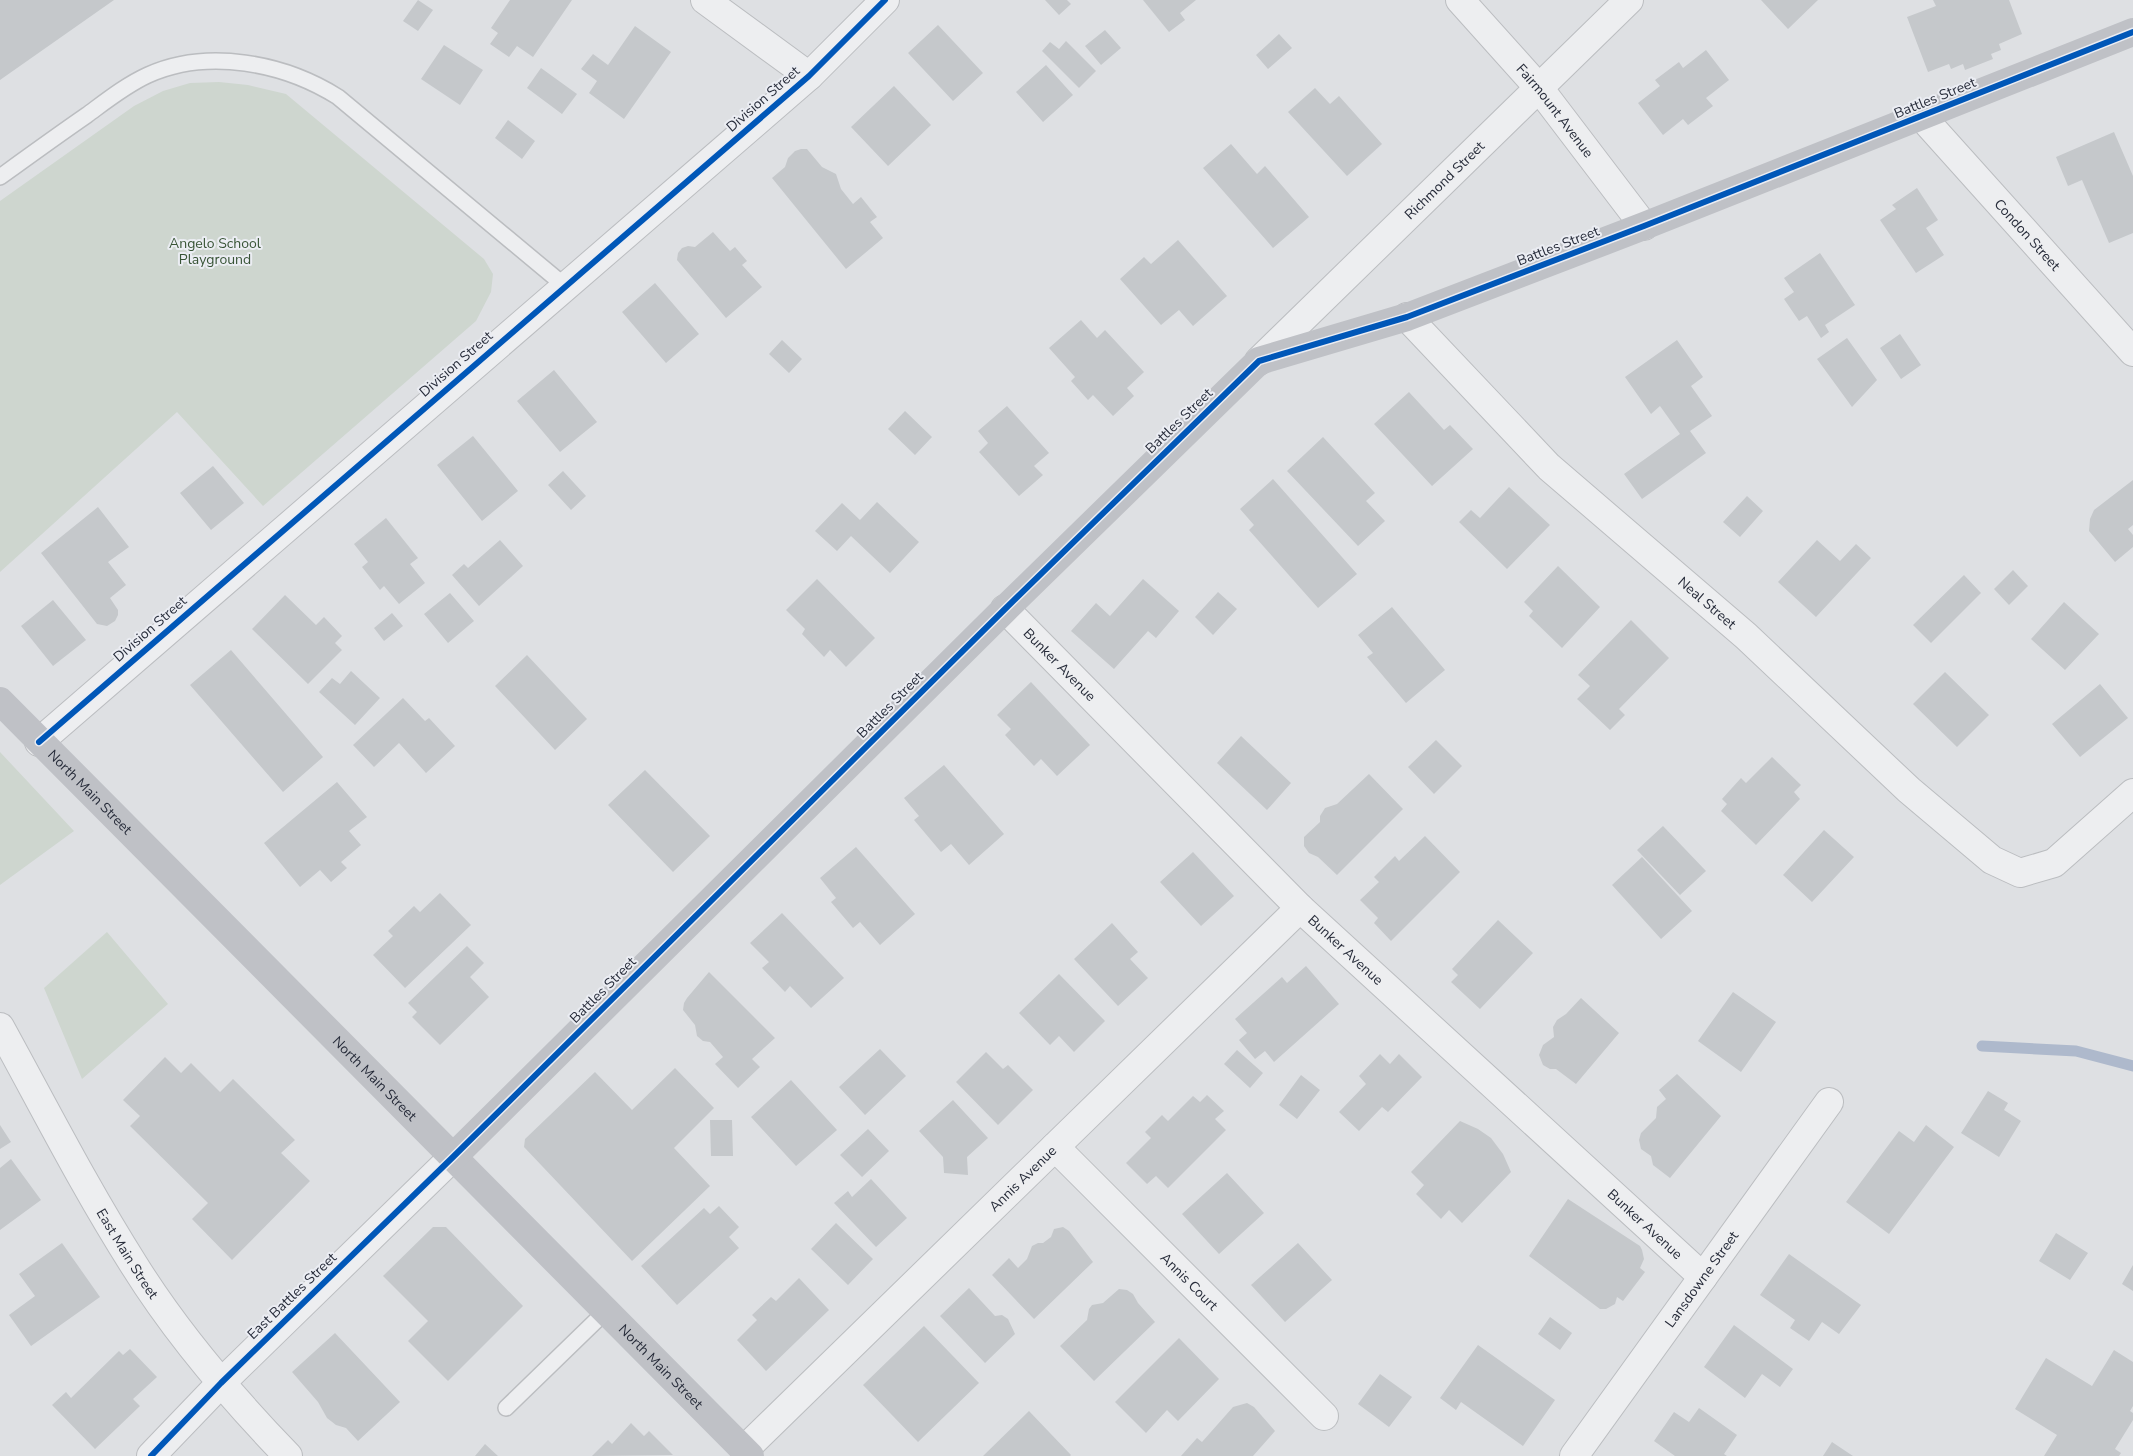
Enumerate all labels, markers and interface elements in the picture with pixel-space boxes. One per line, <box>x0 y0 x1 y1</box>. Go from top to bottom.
street label: Fairmount Avenue <box>1512 60 1598 162</box>
street label: Division Street <box>722 62 804 136</box>
street label: Battles Street <box>1891 73 1979 123</box>
street label: Richmond Street <box>1400 137 1489 224</box>
street label: Condon Street <box>1990 195 2065 275</box>
street label: Battles Street <box>1514 222 1602 270</box>
park label: Angelo School Playground <box>169 234 262 269</box>
street label: Division Street <box>415 327 497 401</box>
street label: Battles Street <box>1141 384 1217 458</box>
street label: Neal Street <box>1674 572 1741 633</box>
street label: Division Street <box>109 592 191 666</box>
street label: Bunker Avenue <box>1019 624 1100 705</box>
street label: Battles Street <box>853 668 927 742</box>
street label: North Main Street <box>44 745 137 838</box>
street label: Bunker Avenue <box>1304 910 1387 989</box>
street label: Battles Street <box>566 953 640 1027</box>
street label: North Main Street <box>329 1032 421 1125</box>
street label: Annis Avenue <box>985 1141 1060 1216</box>
street label: Bunker Avenue <box>1603 1185 1687 1263</box>
street label: East Main Street <box>92 1205 163 1303</box>
street label: Lansdowne Street <box>1660 1227 1743 1331</box>
street label: East Battles Street <box>243 1248 341 1344</box>
street label: Annis Court <box>1156 1248 1223 1315</box>
street label: North Main Street <box>615 1320 708 1413</box>

